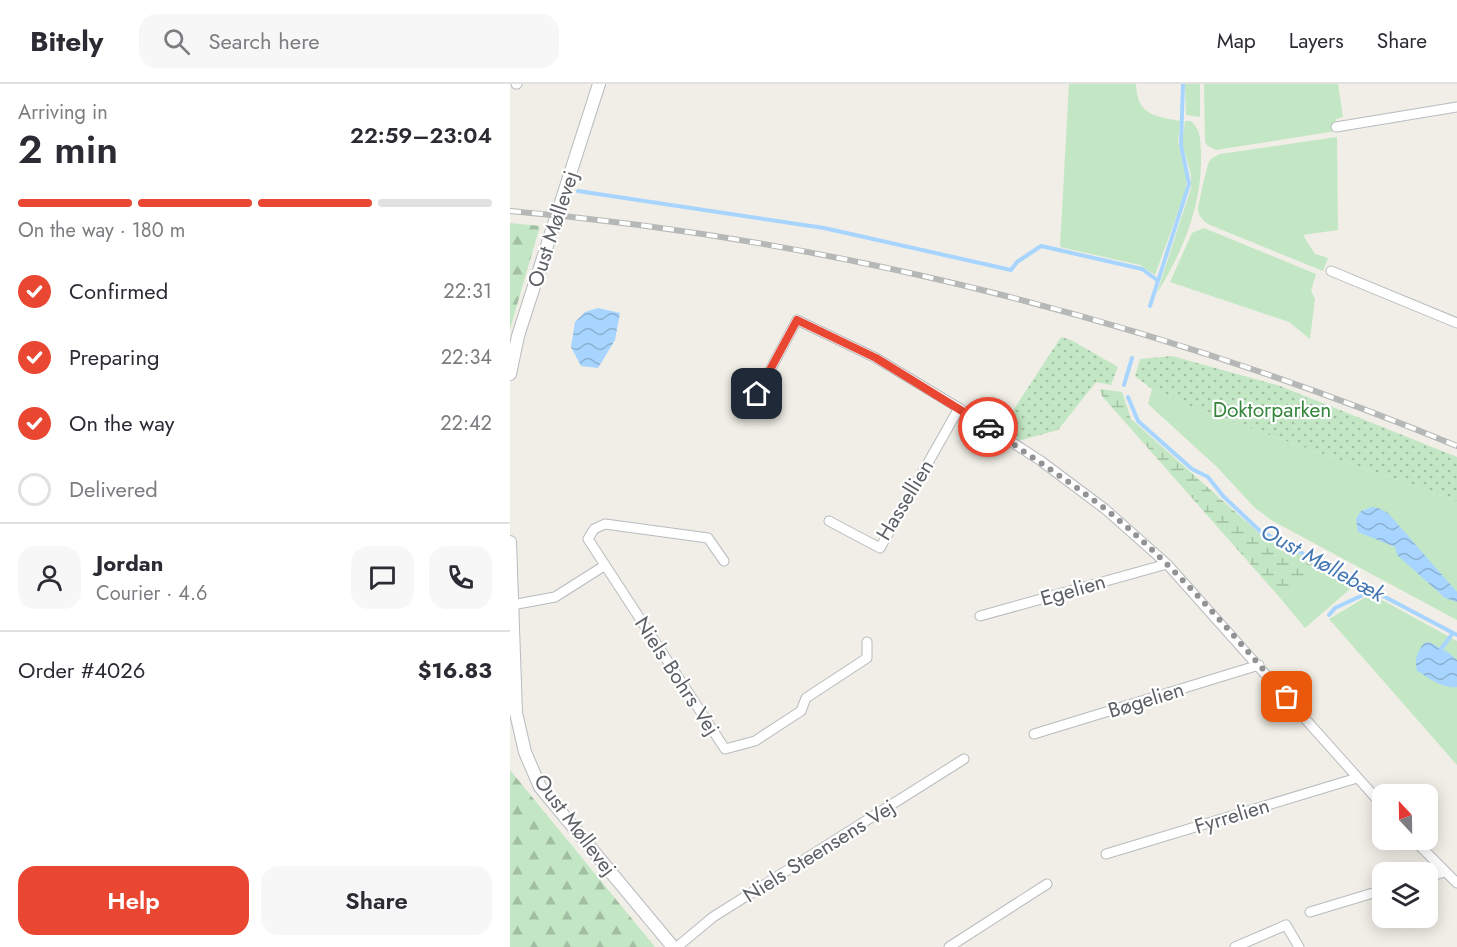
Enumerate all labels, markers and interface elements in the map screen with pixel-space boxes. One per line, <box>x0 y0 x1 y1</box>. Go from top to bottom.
search box <box>139 14 559 68</box>
text: Bitely <box>30 21 103 62</box>
icon: search <box>160 25 193 58</box>
text: Search here <box>208 25 320 57</box>
text: Map <box>1217 26 1256 56</box>
text: Layers <box>1289 26 1344 56</box>
text: Share <box>1377 26 1427 56</box>
text: Arriving in <box>18 98 108 127</box>
text: 22:59–23:04 <box>350 119 492 151</box>
text: 2 min <box>18 121 118 178</box>
street label: Oust Møllevej <box>520 167 586 291</box>
text: On the way · 180 m <box>18 216 185 245</box>
icon: check <box>18 275 51 308</box>
text: Confirmed <box>69 275 168 307</box>
text: 22:31 <box>443 277 492 306</box>
icon: check <box>18 341 51 374</box>
text: Preparing <box>69 341 160 373</box>
text: 22:34 <box>441 343 492 372</box>
pin <box>731 368 782 419</box>
icon: home <box>740 377 773 410</box>
park label: Doktorparken <box>1213 395 1331 425</box>
courier <box>958 397 1018 457</box>
icon: check <box>18 407 51 440</box>
text: On the way <box>69 407 174 439</box>
text: 22:42 <box>440 409 492 438</box>
icon: car <box>972 411 1005 444</box>
street label: Hassellien <box>869 454 941 546</box>
text: Delivered <box>69 473 158 505</box>
water label: Oust Møllebæk <box>1255 515 1392 610</box>
button: person <box>18 546 81 609</box>
button: chat <box>351 546 414 609</box>
button: phone <box>429 546 492 609</box>
text: Jordan <box>96 547 163 579</box>
street label: Egelien <box>1037 566 1109 614</box>
text: Courier · 4.6 <box>96 579 208 608</box>
street label: Niels Bohrs Vej <box>627 611 727 741</box>
text: Order #4026 <box>18 654 145 686</box>
text: $16.83 <box>418 654 492 686</box>
pin <box>1261 671 1312 722</box>
street label: Bøgelien <box>1104 674 1188 726</box>
icon: bag <box>1270 680 1303 713</box>
street label: Oust Møllevej <box>527 768 623 882</box>
north arrow <box>1372 784 1438 850</box>
map controls <box>1372 784 1438 928</box>
street label: Fyrrelien <box>1191 790 1273 842</box>
street label: Niels Steensens Vej <box>737 792 901 910</box>
button: layers <box>1372 862 1438 928</box>
button: Help <box>18 866 249 935</box>
button: Share <box>261 866 492 935</box>

